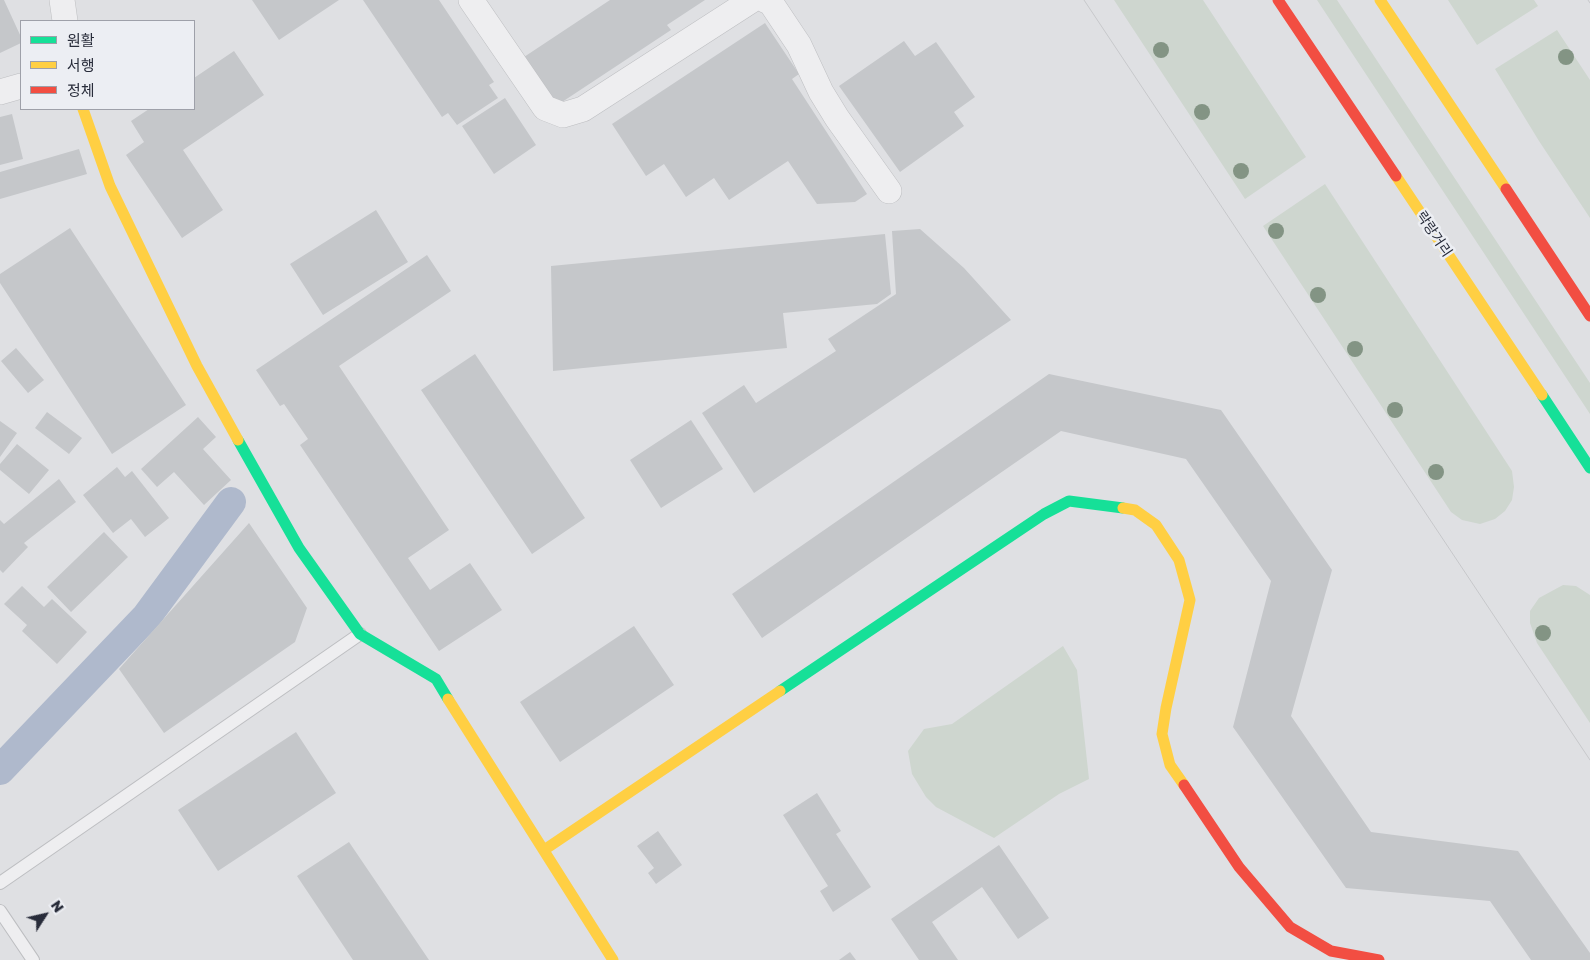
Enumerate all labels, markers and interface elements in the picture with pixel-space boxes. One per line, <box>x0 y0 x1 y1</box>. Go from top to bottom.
legend <box>20 20 195 110</box>
text: 원활 <box>67 31 95 49</box>
text: 서행 <box>67 56 95 74</box>
text: 정체 <box>67 81 95 99</box>
street label: 락랑거리 <box>1413 208 1455 260</box>
north arrow <box>20 890 70 940</box>
text: N <box>48 897 68 915</box>

